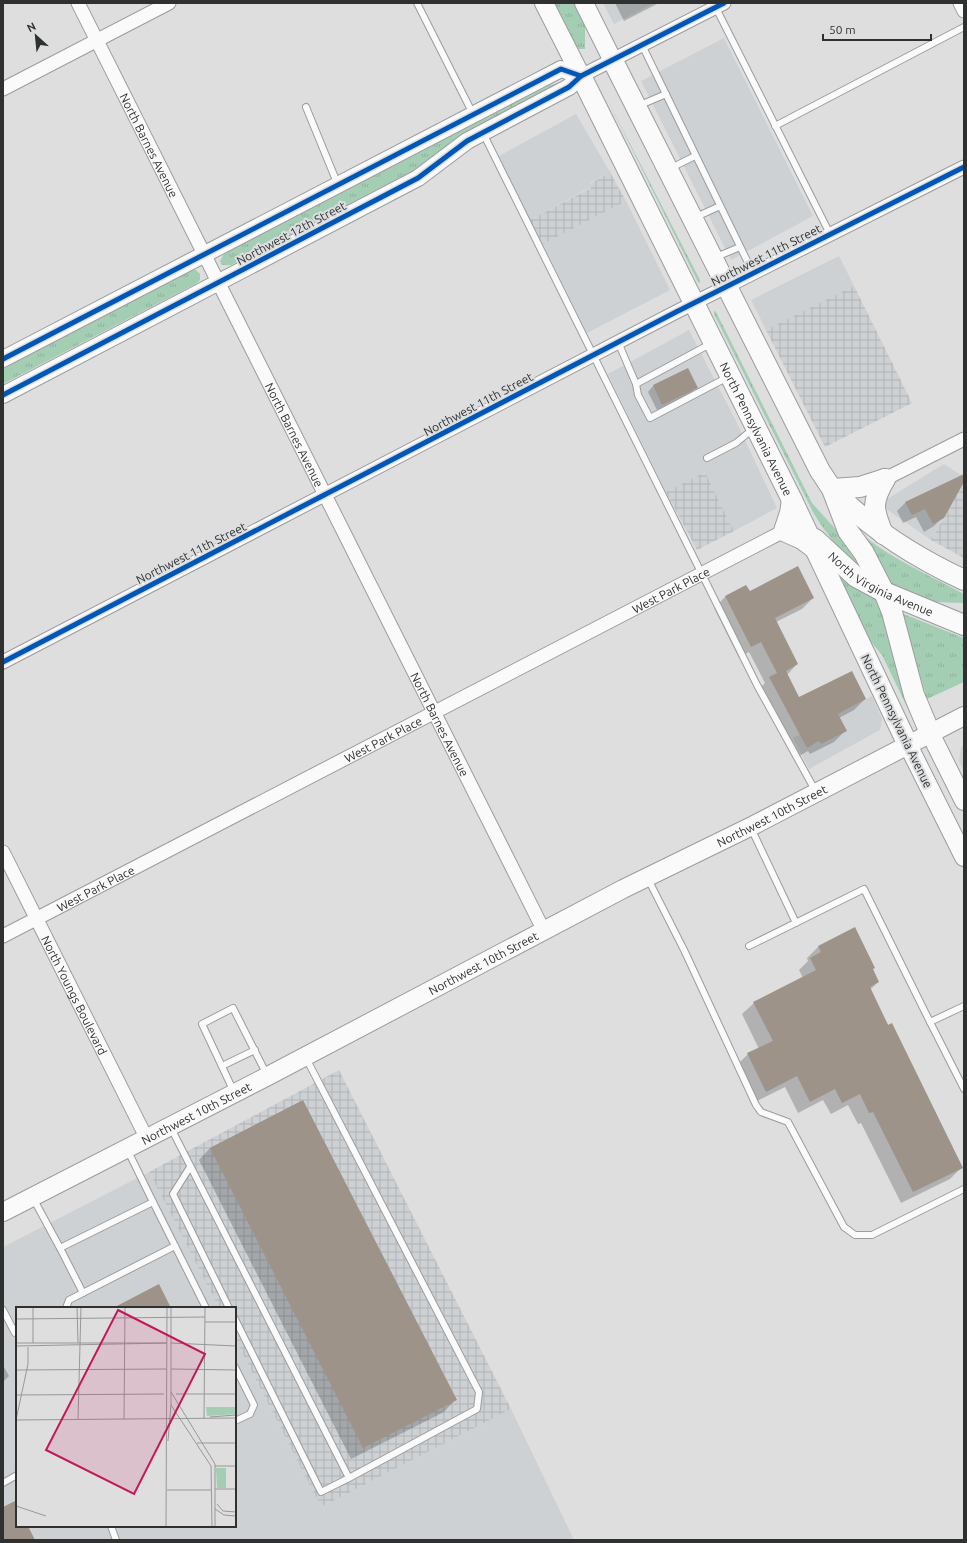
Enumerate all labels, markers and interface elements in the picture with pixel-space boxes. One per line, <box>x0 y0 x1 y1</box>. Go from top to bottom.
north arrow <box>16 16 56 56</box>
scale bar <box>823 16 931 42</box>
text: N <box>25 20 38 34</box>
text: 50 m <box>829 23 856 36</box>
street label: North Barnes Avenue <box>118 91 181 199</box>
street label: Northwest 12th Street <box>234 199 348 267</box>
street label: Northwest 11th Street <box>709 221 823 288</box>
street label: North Pennsylvania Avenue <box>718 360 795 497</box>
street label: Northwest 11th Street <box>421 370 535 438</box>
street label: North Barnes Avenue <box>263 380 326 489</box>
street label: Northwest 11th Street <box>134 519 248 586</box>
street label: North Virginia Avenue <box>826 549 935 618</box>
street label: West Park Place <box>630 564 712 615</box>
street label: North Pennsylvania Avenue <box>859 652 935 790</box>
street label: North Barnes Avenue <box>409 670 472 778</box>
street label: West Park Place <box>342 714 424 764</box>
street label: Northwest 10th Street <box>714 782 829 849</box>
street label: West Park Place <box>54 863 136 914</box>
street label: Northwest 10th Street <box>426 928 540 997</box>
street label: North Youngs Boulevard <box>39 933 110 1057</box>
street label: Northwest 10th Street <box>139 1079 253 1147</box>
inset map <box>16 1307 236 1527</box>

